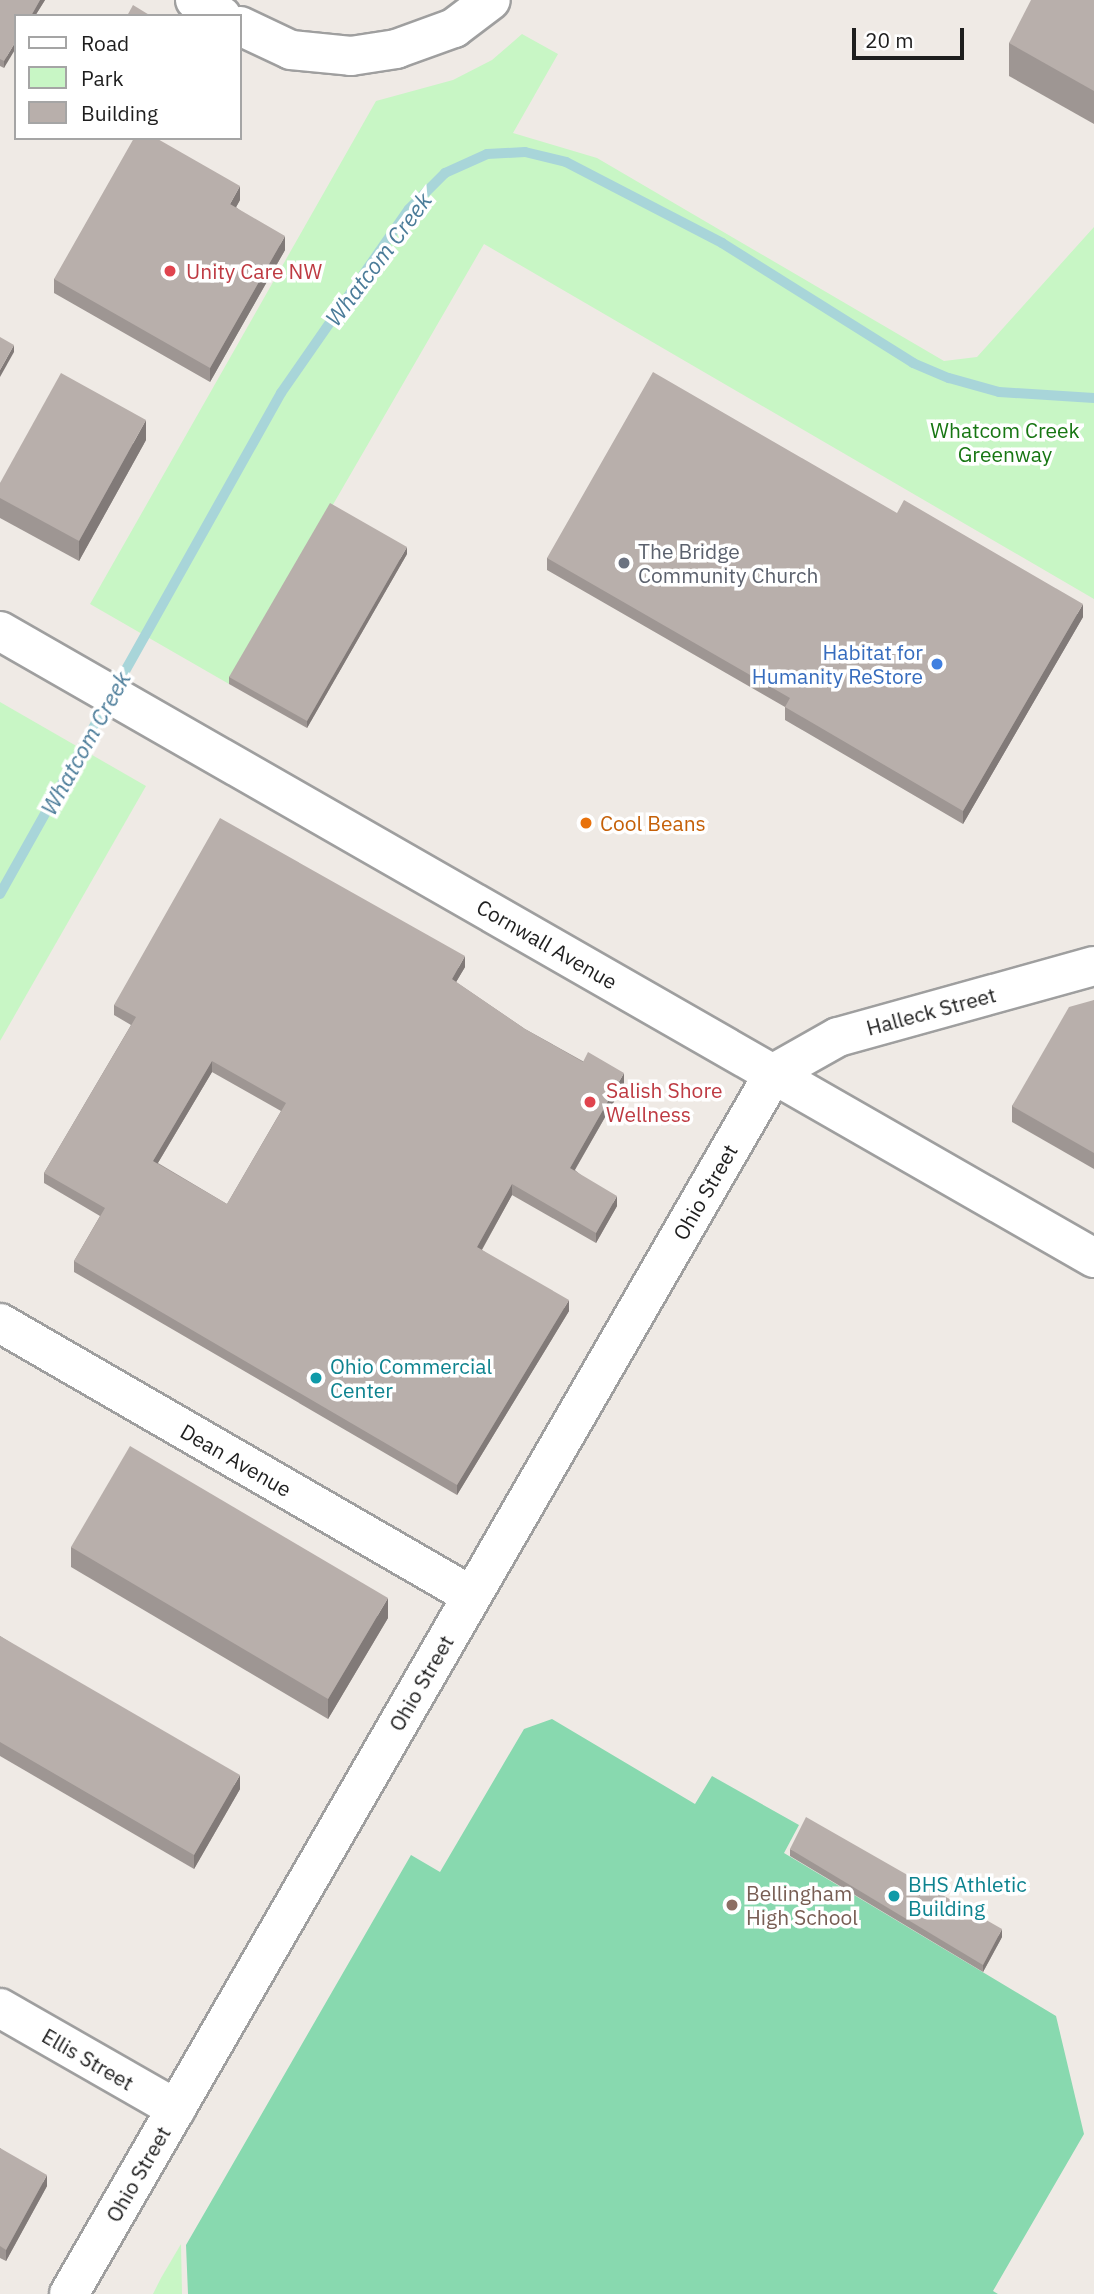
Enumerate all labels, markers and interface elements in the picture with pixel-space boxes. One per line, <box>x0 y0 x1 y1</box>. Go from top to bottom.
legend <box>14 14 242 140</box>
scale bar <box>856 14 968 58</box>
text: 20 m <box>865 26 914 54</box>
text: Road <box>81 29 129 57</box>
text: Park <box>81 64 124 92</box>
text: Building <box>81 99 158 127</box>
water label: Whatcom Creek <box>319 187 437 331</box>
place label: Unity Care NW <box>186 258 322 284</box>
marker: Unity Care NW <box>160 261 180 281</box>
park label: Whatcom Creek Greenway <box>930 417 1080 467</box>
place label: The Bridge Community Church <box>638 538 818 588</box>
marker: The Bridge Community Church <box>616 555 632 571</box>
place label: Habitat for Humanity ReStore <box>752 639 923 689</box>
marker: Habitat for Humanity ReStore <box>929 656 945 672</box>
water label: Whatcom Creek <box>34 666 136 820</box>
place label: Cool Beans <box>600 810 706 836</box>
marker: Cool Beans <box>578 815 594 831</box>
street label: Cornwall Avenue <box>472 894 622 994</box>
street label: Halleck Street <box>863 982 999 1040</box>
place label: Salish Shore Wellness <box>606 1077 723 1127</box>
marker: Salish Shore Wellness <box>580 1092 600 1112</box>
street label: Ohio Street <box>667 1140 743 1244</box>
place label: Ohio Commercial Center <box>330 1353 492 1403</box>
marker: Ohio Commercial Center <box>308 1370 324 1386</box>
street label: Dean Avenue <box>176 1418 296 1502</box>
street label: Ohio Street <box>383 1631 459 1735</box>
place label: BHS Athletic Building <box>908 1871 1027 1921</box>
place label: Bellingham High School <box>746 1880 858 1930</box>
marker: BHS Athletic Building <box>886 1888 902 1904</box>
marker: Bellingham High School <box>724 1897 740 1913</box>
street label: Ellis Street <box>38 2023 138 2095</box>
street label: Ohio Street <box>100 2122 176 2226</box>

